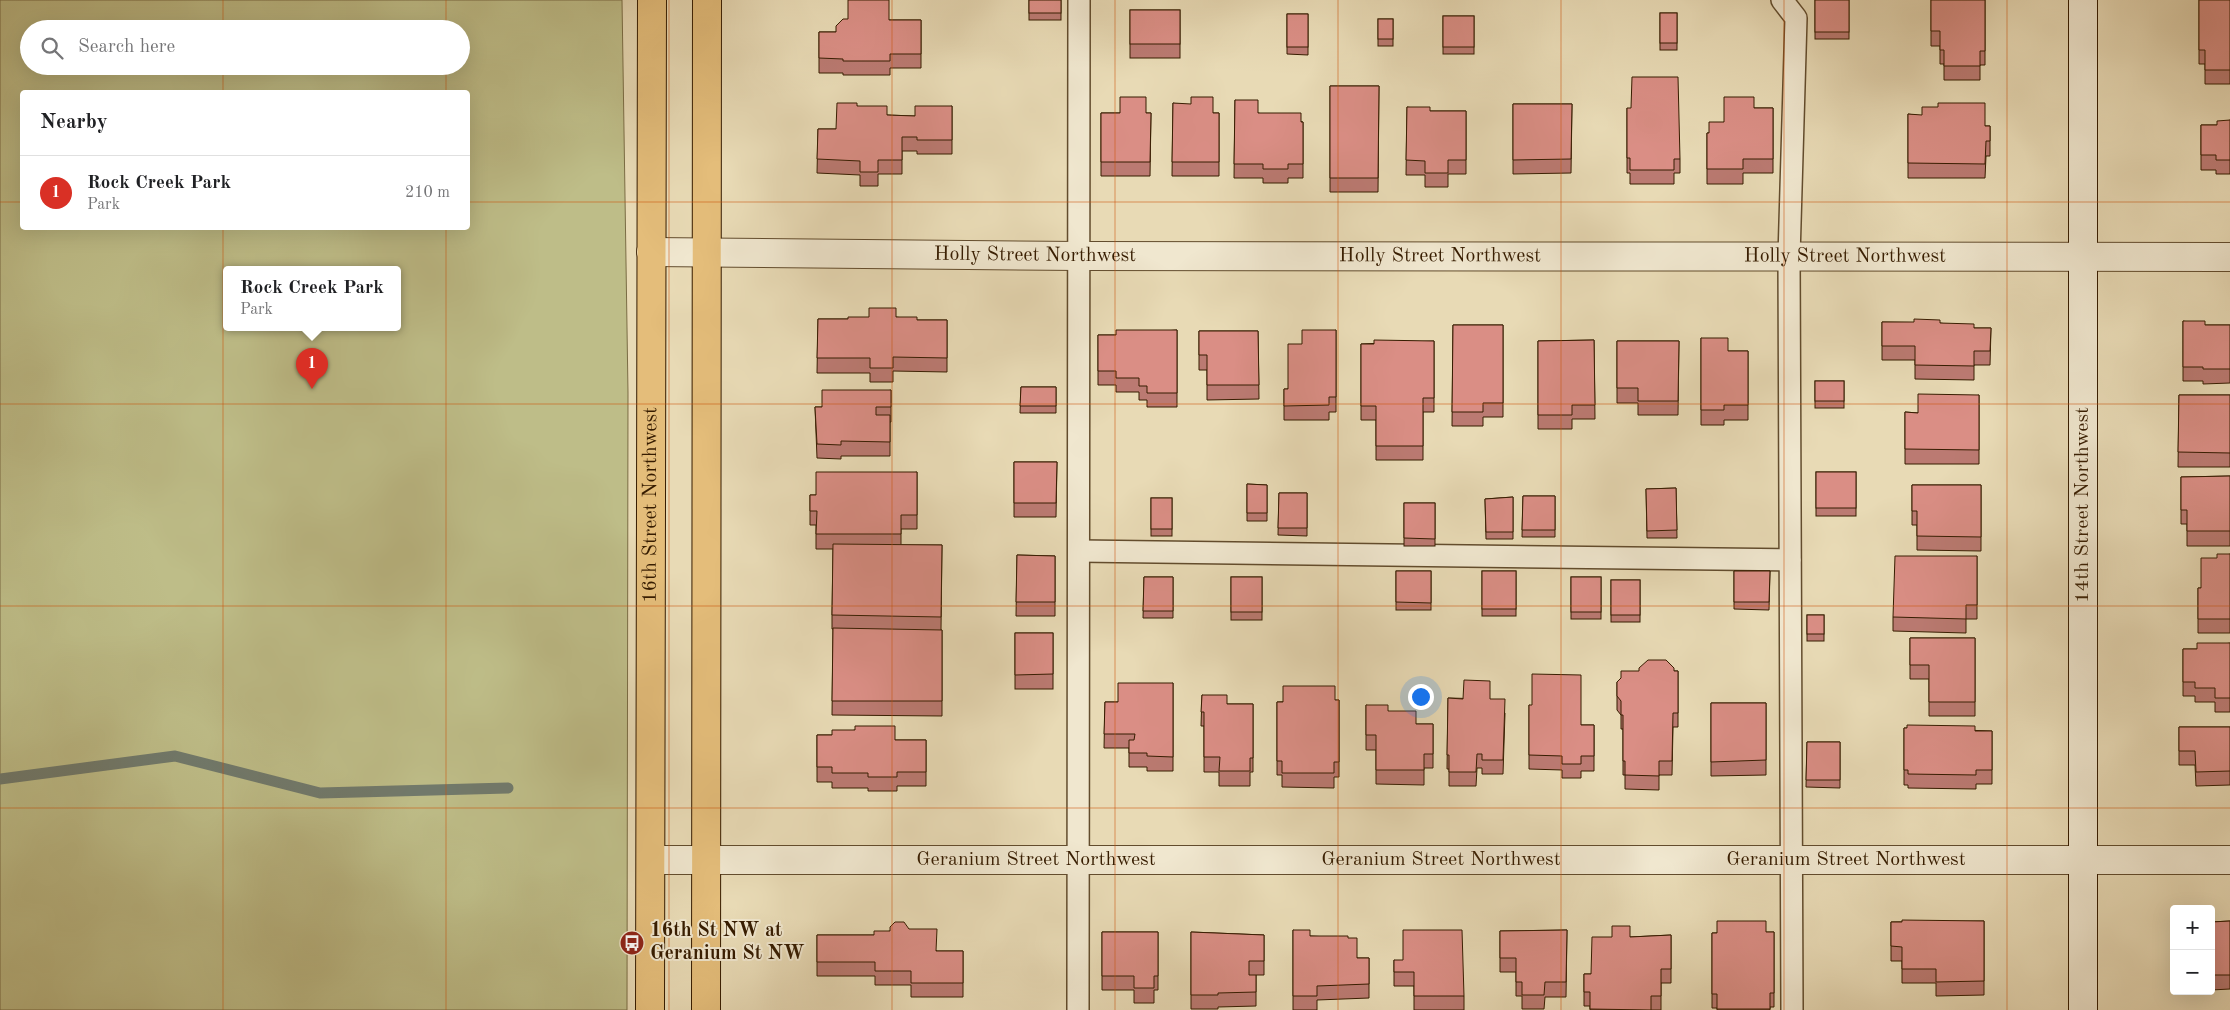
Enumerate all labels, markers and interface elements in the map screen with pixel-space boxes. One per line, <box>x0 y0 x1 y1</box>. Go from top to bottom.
search box <box>20 20 470 75</box>
icon: search <box>38 34 66 62</box>
text: Search here <box>78 38 175 57</box>
text: Nearby <box>40 112 108 133</box>
text: Rock Creek Park <box>87 174 231 193</box>
text: 1 <box>51 185 61 201</box>
text: 210 m <box>405 185 450 201</box>
text: Park <box>87 197 120 213</box>
street label: Holly Street Northwest <box>934 245 1136 266</box>
street label: Holly Street Northwest <box>1339 246 1541 266</box>
street label: Holly Street Northwest <box>1744 247 1946 267</box>
popup <box>223 266 401 331</box>
text: Rock Creek Park <box>240 279 384 298</box>
text: Park <box>240 302 273 318</box>
pin: 1 <box>296 348 328 389</box>
street label: 16th Street Northwest <box>641 407 661 603</box>
street label: 14th Street Northwest <box>2073 407 2093 603</box>
your location <box>1408 684 1434 710</box>
street label: Geranium Street Northwest <box>916 850 1156 870</box>
street label: Geranium Street Northwest <box>1321 850 1561 870</box>
street label: Geranium Street Northwest <box>1726 850 1966 870</box>
map controls <box>2170 905 2215 995</box>
button: + <box>2170 905 2215 950</box>
place label: 16th St NW at Geranium St NW <box>650 921 805 964</box>
bus stop icon: 16th St NW at Geranium St NW <box>619 930 645 956</box>
button: − <box>2170 950 2215 995</box>

